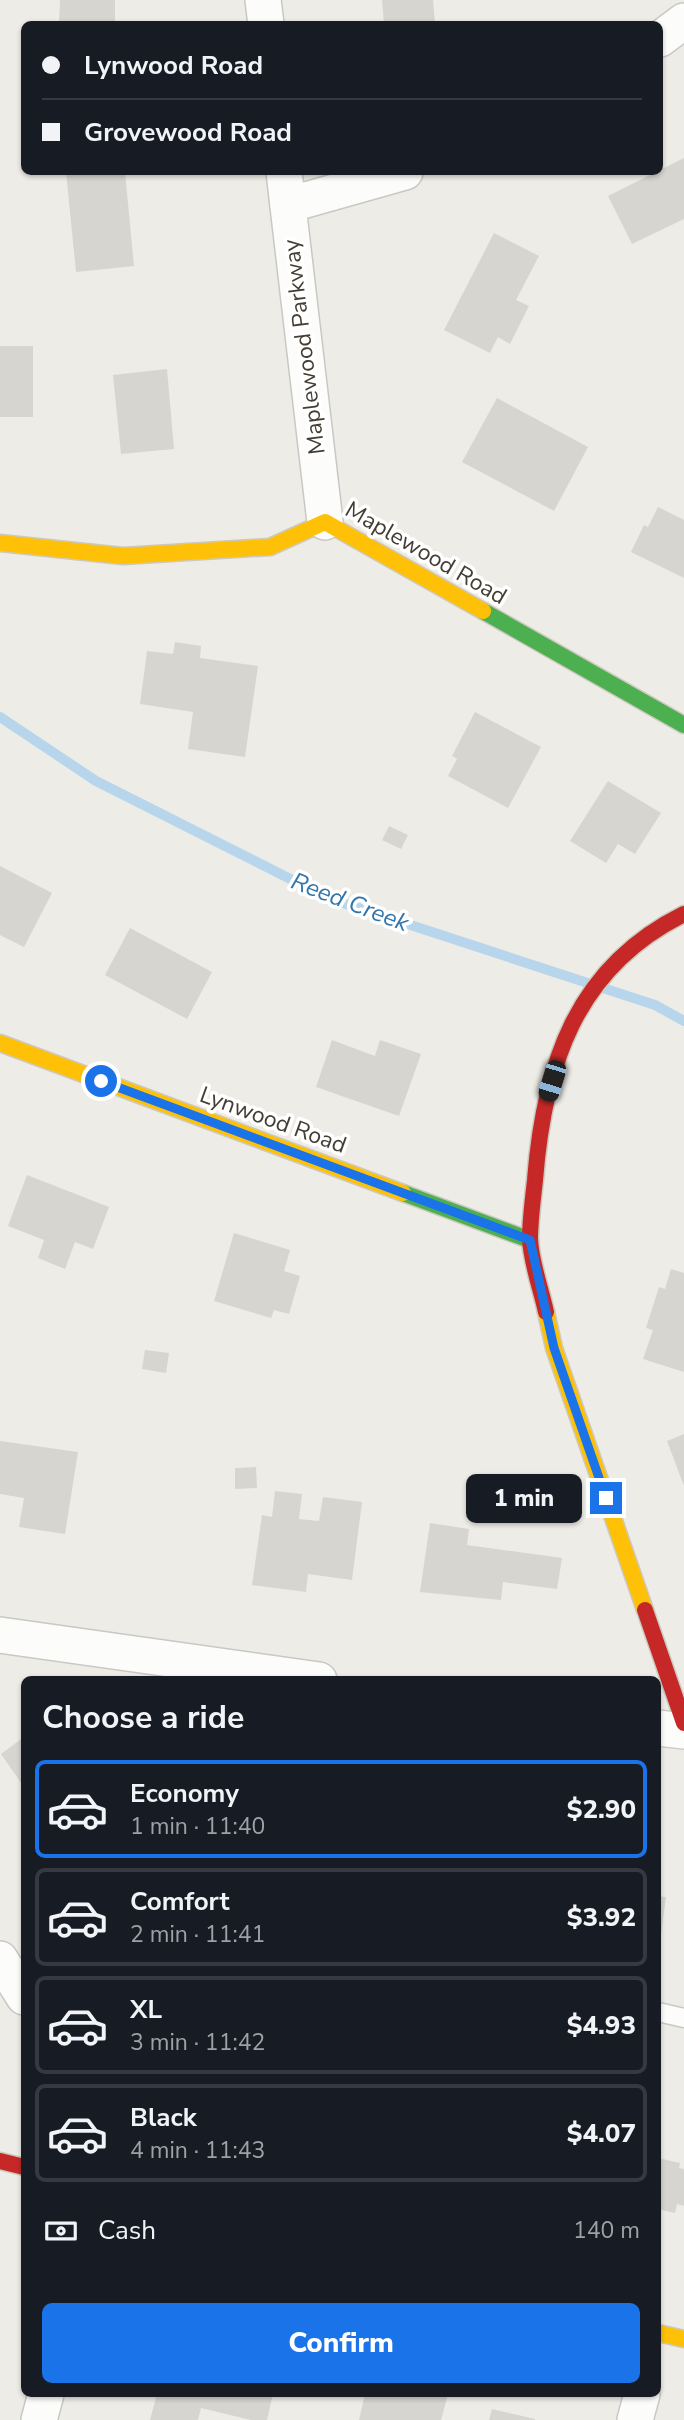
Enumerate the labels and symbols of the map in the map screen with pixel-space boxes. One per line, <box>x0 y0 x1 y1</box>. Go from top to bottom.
street label: Maplewood Parkway <box>275 237 333 456</box>
street label: Maplewood Road <box>340 494 512 612</box>
water label: Reed Creek <box>287 865 414 939</box>
car <box>536 1058 569 1104</box>
route start <box>85 1065 117 1097</box>
street label: Lynwood Road <box>195 1079 351 1161</box>
callout: 1 min <box>466 1474 582 1522</box>
route end <box>590 1482 622 1514</box>

